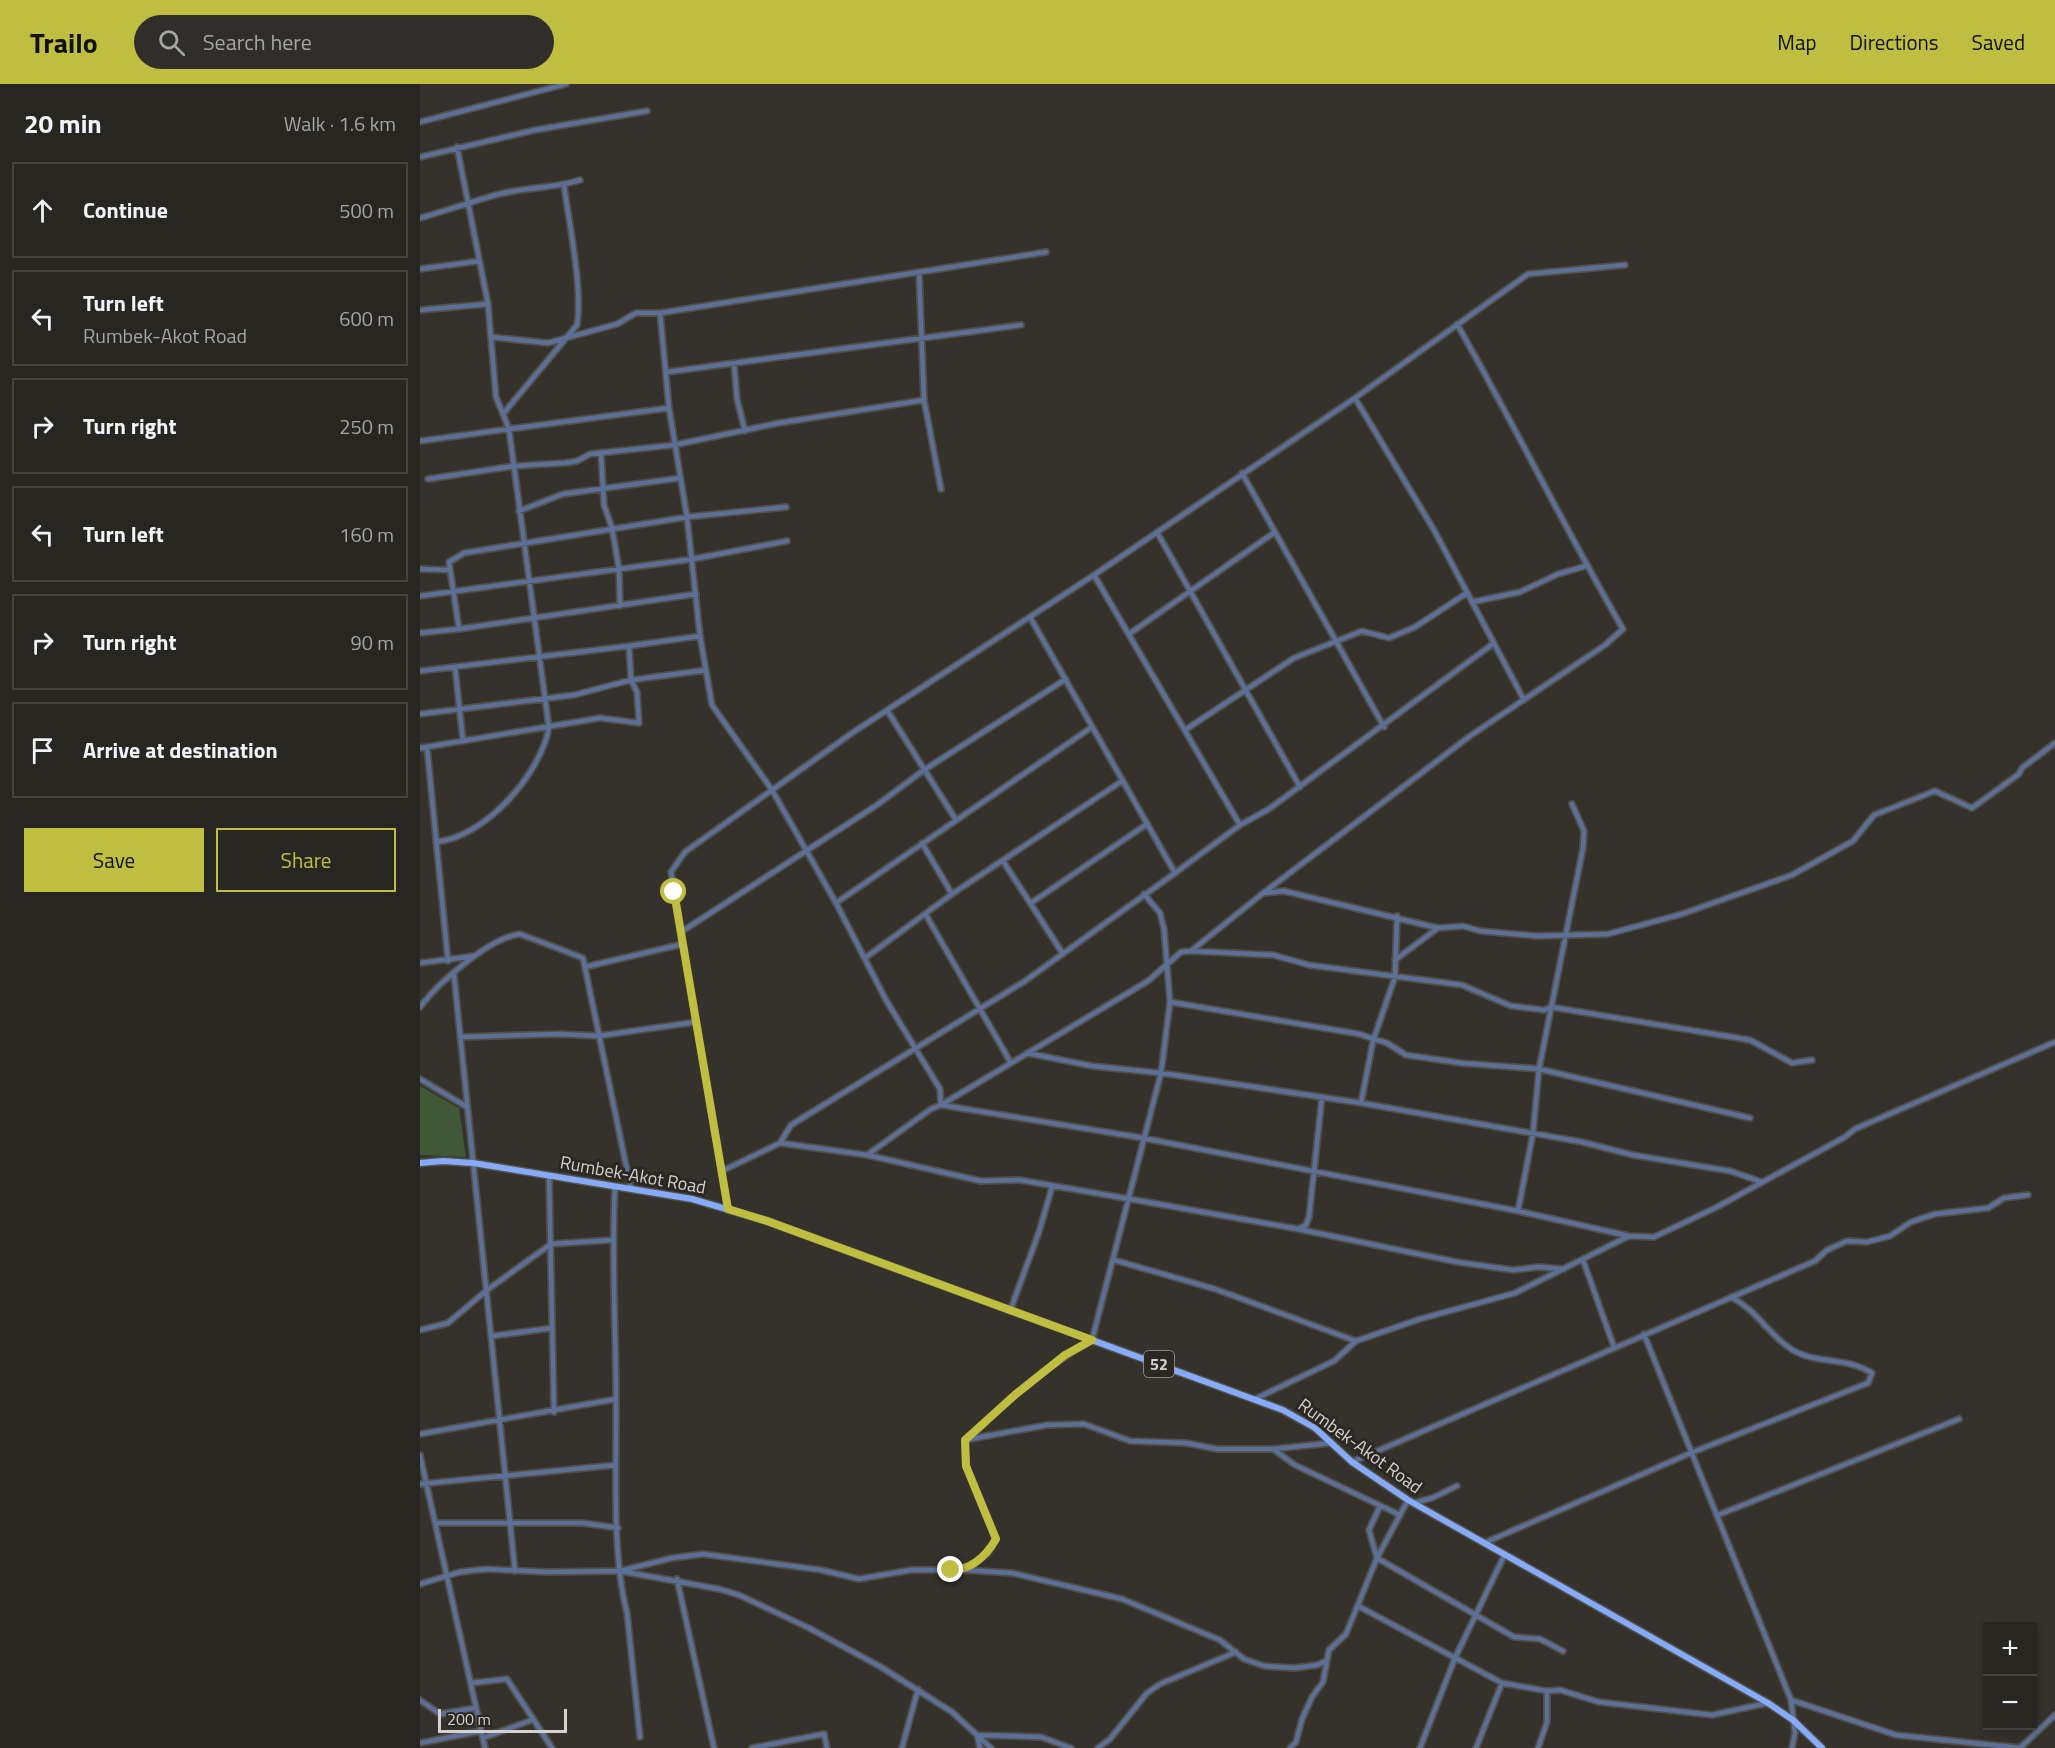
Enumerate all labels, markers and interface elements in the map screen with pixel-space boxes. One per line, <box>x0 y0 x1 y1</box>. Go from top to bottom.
search box <box>134 15 554 69</box>
text: Trailo <box>30 21 98 64</box>
text: Search here <box>203 25 312 59</box>
icon: search <box>155 26 188 59</box>
text: Map <box>1777 26 1817 58</box>
text: Directions <box>1850 26 1939 58</box>
text: Saved <box>1972 26 2025 58</box>
text: 20 min <box>24 104 102 143</box>
text: Walk · 1.6 km <box>284 108 396 139</box>
text: Continue <box>83 193 168 227</box>
icon: ahead <box>26 194 59 227</box>
text: 500 m <box>339 195 394 226</box>
text: Turn left <box>83 286 164 320</box>
icon: left <box>26 302 59 335</box>
text: 600 m <box>339 303 394 334</box>
text: Rumbek-Akot Road <box>83 320 247 351</box>
text: Turn right <box>83 409 177 443</box>
icon: right <box>26 410 59 443</box>
text: 250 m <box>339 411 394 442</box>
text: Turn left <box>83 517 164 551</box>
icon: left <box>26 518 59 551</box>
text: 160 m <box>339 519 394 550</box>
text: Turn right <box>83 625 177 659</box>
icon: right <box>26 626 59 659</box>
text: 90 m <box>350 627 394 658</box>
text: Arrive at destination <box>83 733 278 767</box>
icon: arrive <box>26 734 59 767</box>
button: Save <box>24 828 204 892</box>
button: Share <box>216 828 396 892</box>
route start <box>660 878 686 904</box>
street label: Rumbek-Akot Road <box>558 1148 708 1201</box>
road number: 52 <box>1144 1351 1174 1377</box>
street label: Rumbek-Akot Road <box>1293 1391 1428 1500</box>
route end <box>937 1556 963 1582</box>
map controls <box>1983 1622 2037 1730</box>
button: + <box>1983 1622 2037 1676</box>
button: − <box>1983 1676 2037 1730</box>
scale bar <box>438 1706 567 1734</box>
text: 200 m <box>447 1707 491 1731</box>

